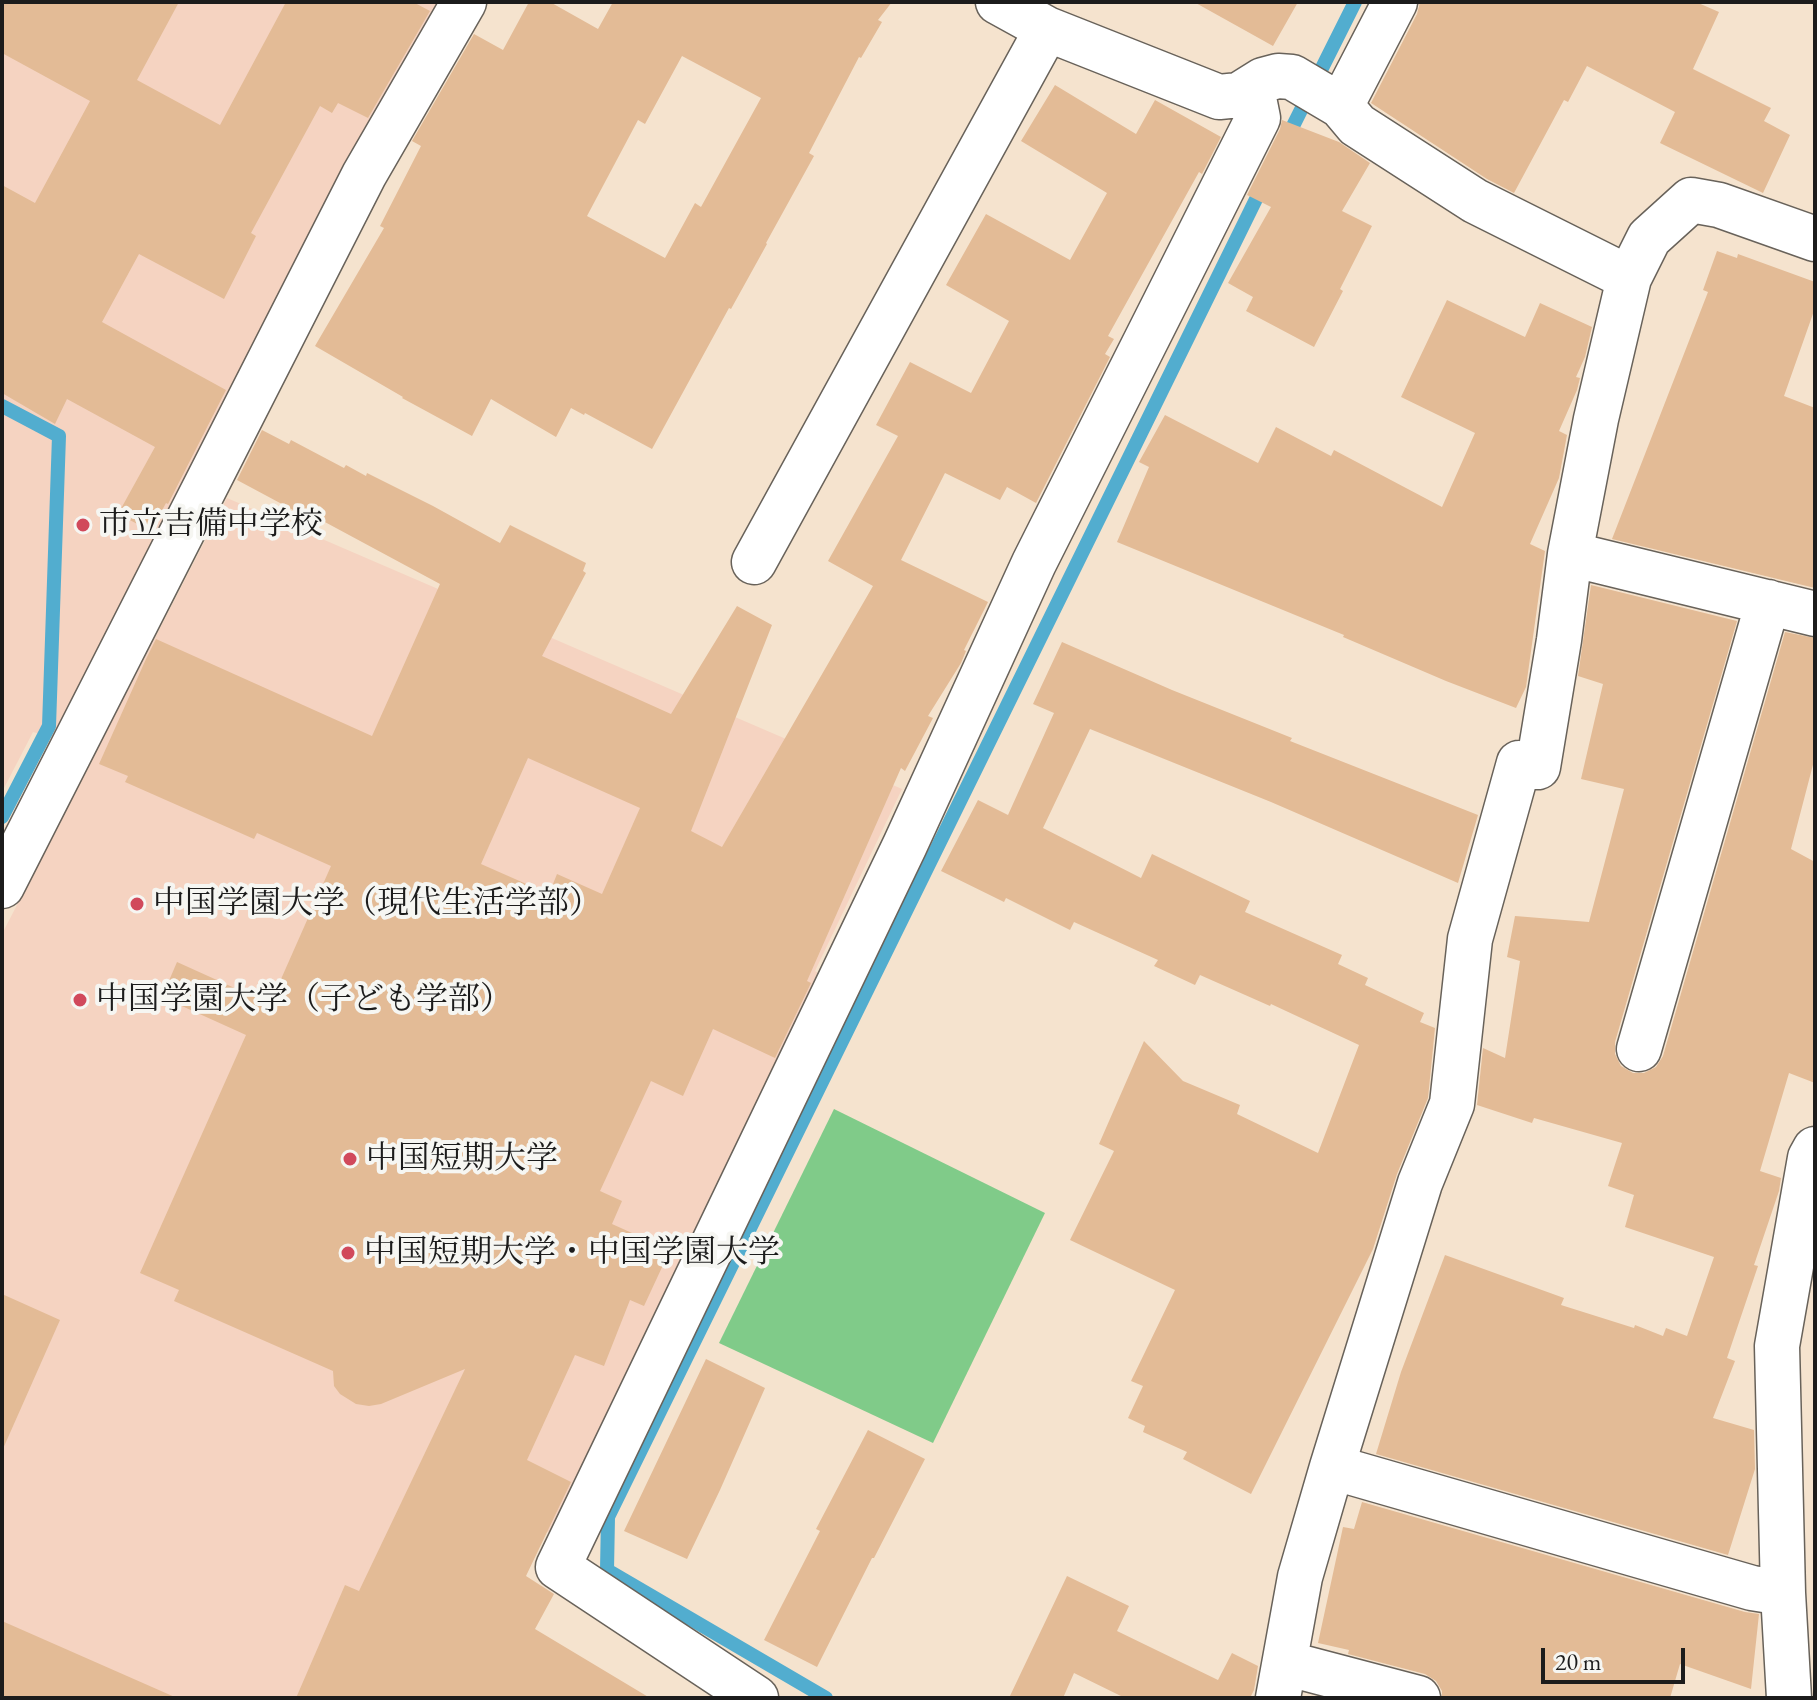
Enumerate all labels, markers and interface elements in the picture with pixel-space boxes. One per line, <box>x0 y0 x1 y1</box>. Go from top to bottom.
place label: 市立吉備中学校 <box>99 506 323 544</box>
marker: 市立吉備中学校 <box>74 516 92 534</box>
place label: 中国学園大学（現代生活学部） <box>153 885 601 923</box>
marker: 中国学園大学（現代生活学部） <box>128 895 146 913</box>
place label: 中国学園大学（子ども学部） <box>96 981 512 1019</box>
marker: 中国学園大学（子ども学部） <box>71 991 89 1009</box>
place label: 中国短期大学 <box>366 1140 558 1178</box>
marker: 中国短期大学 <box>341 1150 359 1168</box>
place label: 中国短期大学・中国学園大学 <box>364 1234 780 1272</box>
marker: 中国短期大学・中国学園大学 <box>339 1244 357 1262</box>
scale bar <box>1545 1632 1689 1682</box>
text: 20 m <box>1555 1646 1602 1677</box>

